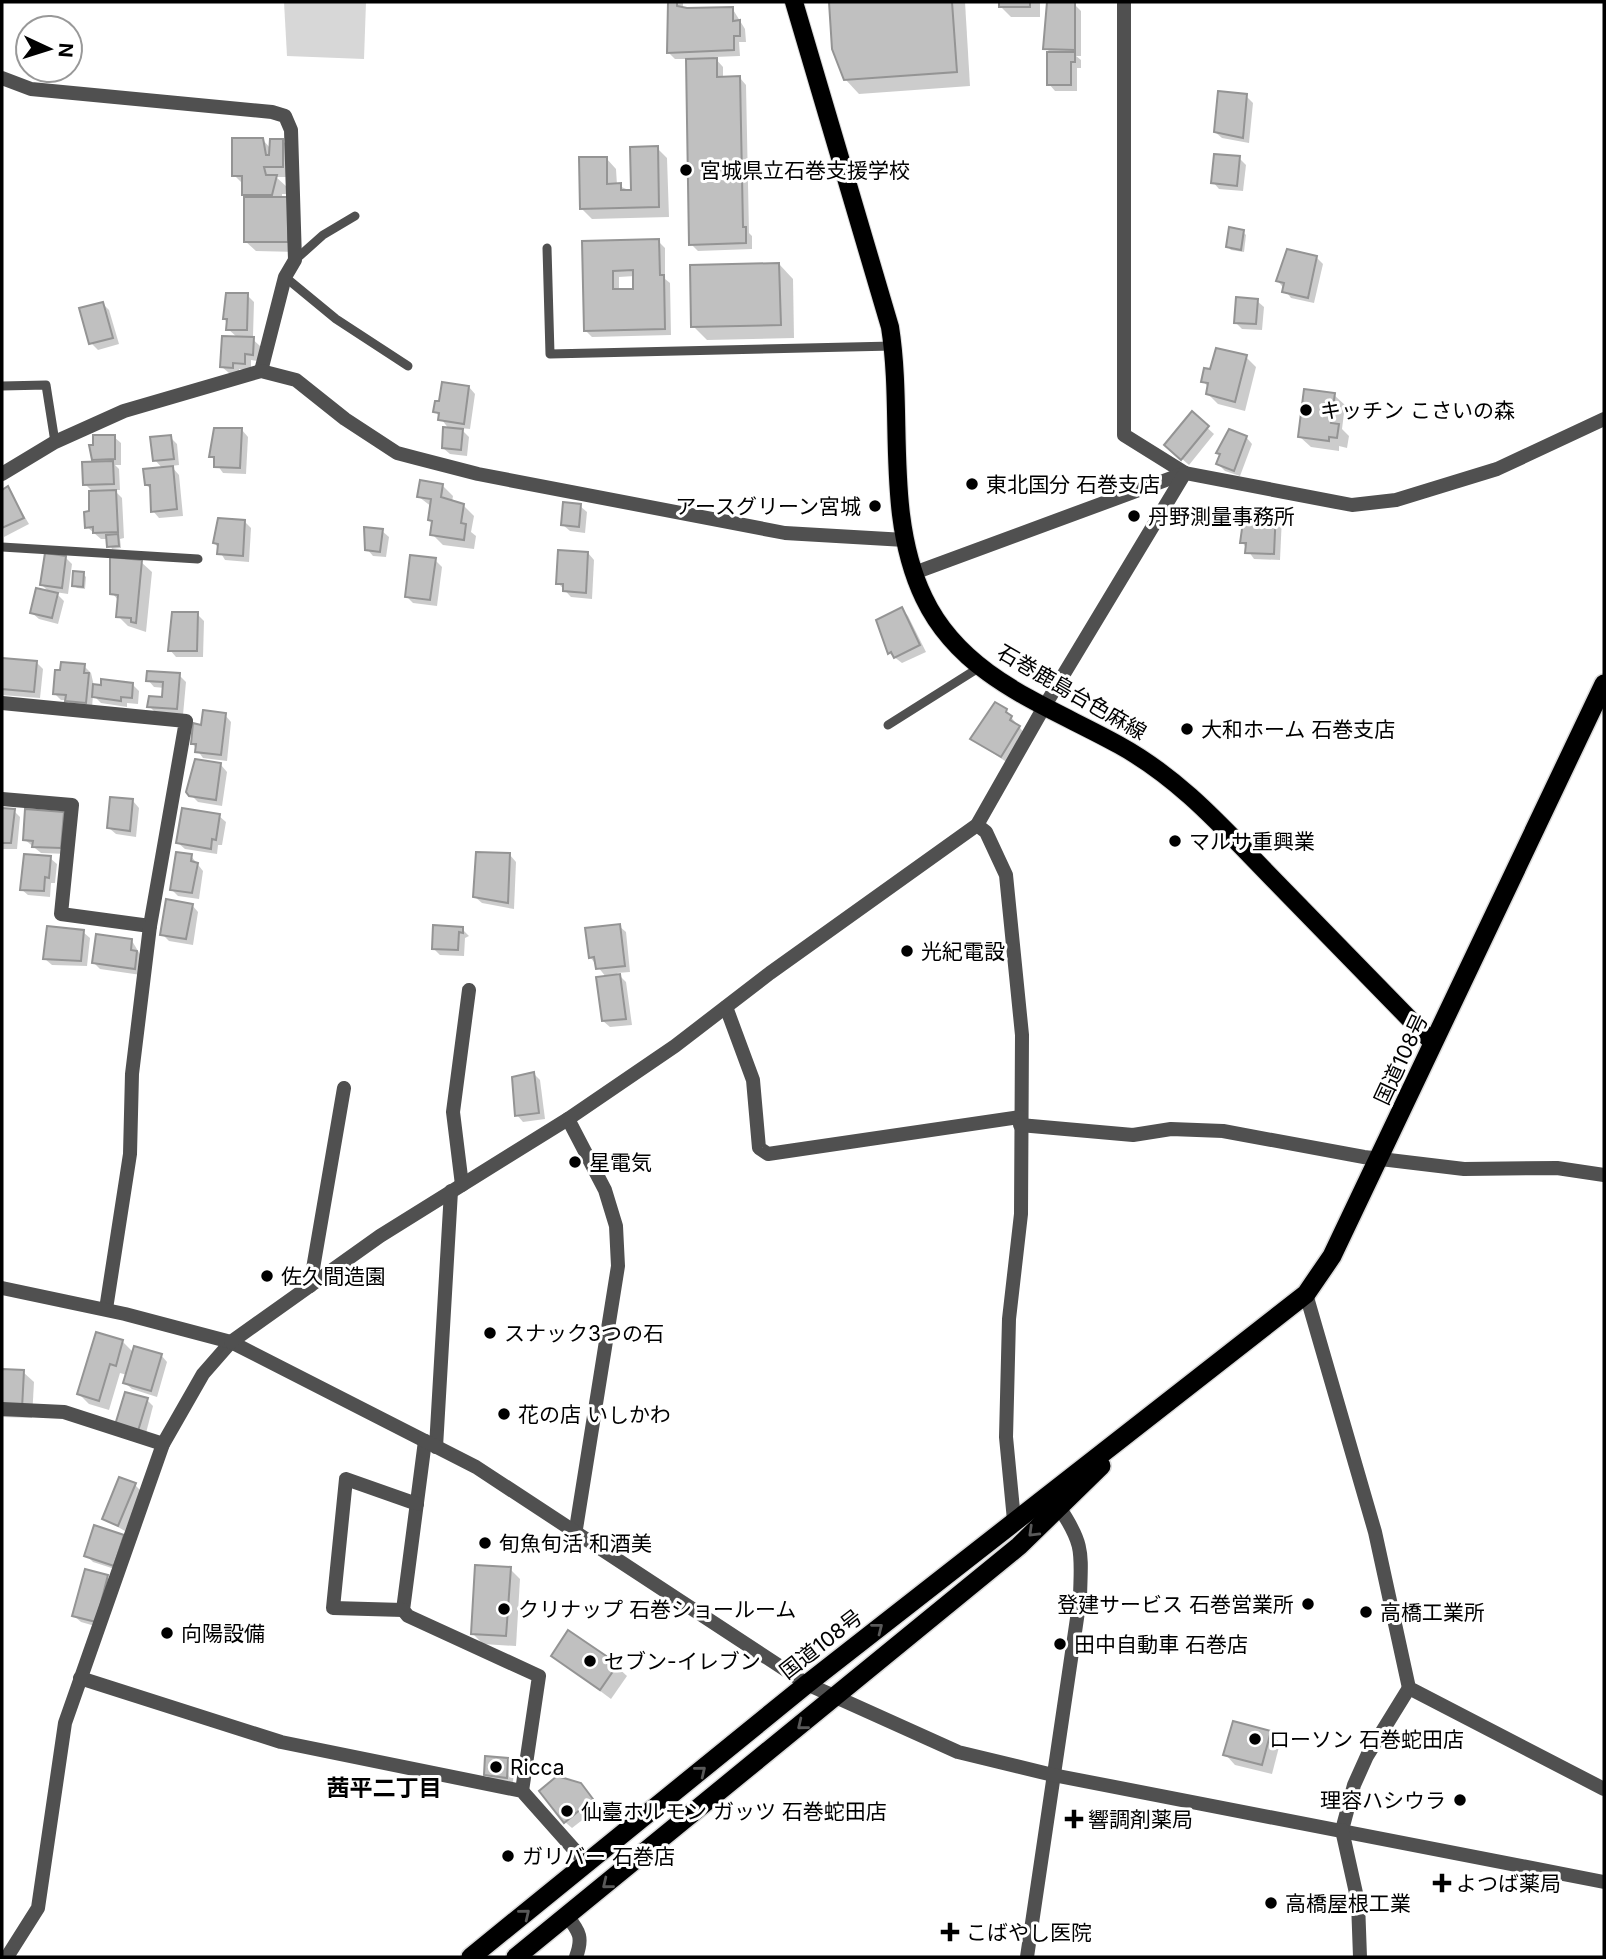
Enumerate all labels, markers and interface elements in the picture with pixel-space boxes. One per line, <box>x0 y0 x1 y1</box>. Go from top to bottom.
north arrow <box>14 14 84 84</box>
text: N <box>53 42 77 58</box>
place label: 宮城県立石巻支援学校 <box>700 158 910 183</box>
marker: 宮城県立石巻支援学校 <box>678 162 694 178</box>
place label: キッチン こさいの森 <box>1320 398 1515 423</box>
marker: キッチン こさいの森 <box>1298 402 1314 418</box>
place label: 東北国分 石巻支店 <box>986 472 1160 497</box>
marker: 東北国分 石巻支店 <box>964 476 980 492</box>
place label: アースグリーン宮城 <box>675 494 861 519</box>
marker: アースグリーン宮城 <box>867 498 883 514</box>
place label: 丹野測量事務所 <box>1148 504 1295 529</box>
marker: 丹野測量事務所 <box>1126 508 1142 524</box>
street label: 石巻鹿島台色麻線 <box>993 639 1151 745</box>
place label: 大和ホーム 石巻支店 <box>1201 717 1395 742</box>
marker: 大和ホーム 石巻支店 <box>1179 721 1195 737</box>
place label: マルサ重興業 <box>1189 829 1315 854</box>
marker: マルサ重興業 <box>1167 833 1183 849</box>
place label: 光紀電設 <box>921 939 1005 964</box>
marker: 光紀電設 <box>899 943 915 959</box>
street label: 国道108号 <box>1369 1009 1433 1109</box>
place label: 星電気 <box>589 1150 652 1175</box>
marker: 星電気 <box>567 1154 583 1170</box>
place label: 佐久間造園 <box>281 1264 386 1289</box>
marker: 佐久間造園 <box>259 1268 275 1284</box>
place label: スナック3つの石 <box>504 1321 664 1346</box>
marker: スナック3つの石 <box>482 1325 498 1341</box>
place label: 花の店 いしかわ <box>518 1402 671 1427</box>
marker: 花の店 いしかわ <box>496 1406 512 1422</box>
one-way arrow <box>1029 1524 1042 1537</box>
place label: 旬魚旬活 和酒美 <box>499 1531 652 1556</box>
marker: 旬魚旬活 和酒美 <box>477 1535 493 1551</box>
place label: 登建サービス 石巻営業所 <box>1057 1592 1294 1617</box>
marker: 登建サービス 石巻営業所 <box>1300 1596 1316 1612</box>
place label: クリナップ 石巻ショールーム <box>518 1597 796 1622</box>
place label: 高橋工業所 <box>1380 1600 1485 1625</box>
marker: クリナップ 石巻ショールーム <box>496 1601 512 1617</box>
street label: 国道108号 <box>775 1604 867 1684</box>
marker: 高橋工業所 <box>1358 1604 1374 1620</box>
place label: 向陽設備 <box>181 1621 265 1646</box>
one-way arrow <box>871 1624 883 1637</box>
marker: 向陽設備 <box>159 1625 175 1641</box>
place label: 田中自動車 石巻店 <box>1074 1632 1248 1657</box>
marker: 田中自動車 石巻店 <box>1052 1636 1068 1652</box>
place label: セブン-イレブン <box>604 1649 761 1674</box>
marker: セブン-イレブン <box>582 1653 598 1669</box>
one-way arrow <box>798 1717 811 1729</box>
place label: ローソン 石巻蛇田店 <box>1269 1727 1464 1752</box>
marker: ローソン 石巻蛇田店 <box>1247 1731 1263 1747</box>
place label: Ricca <box>510 1755 565 1780</box>
marker: Ricca <box>488 1759 504 1775</box>
one-way arrow <box>693 1767 706 1779</box>
district label: 茜平二丁目 <box>327 1774 442 1802</box>
place label: 理容ハシウラ <box>1320 1788 1446 1813</box>
marker: 理容ハシウラ <box>1452 1792 1468 1808</box>
place label: 仙臺ホルモン ガッツ 石巻蛇田店 <box>581 1799 887 1824</box>
marker: 仙臺ホルモン ガッツ 石巻蛇田店 <box>559 1803 575 1819</box>
place label: 響調剤薬局 <box>1088 1807 1193 1832</box>
marker: 響調剤薬局 <box>1066 1811 1082 1827</box>
place label: ガリバー 石巻店 <box>522 1844 675 1869</box>
marker: ガリバー 石巻店 <box>500 1848 516 1864</box>
place label: よつば薬局 <box>1456 1871 1561 1896</box>
marker: よつば薬局 <box>1434 1875 1450 1891</box>
one-way arrow <box>602 1876 615 1888</box>
place label: 高橋屋根工業 <box>1285 1891 1411 1916</box>
marker: 高橋屋根工業 <box>1263 1895 1279 1911</box>
one-way arrow <box>517 1910 529 1923</box>
place label: こばやし医院 <box>966 1920 1092 1945</box>
marker: こばやし医院 <box>940 1922 960 1942</box>

